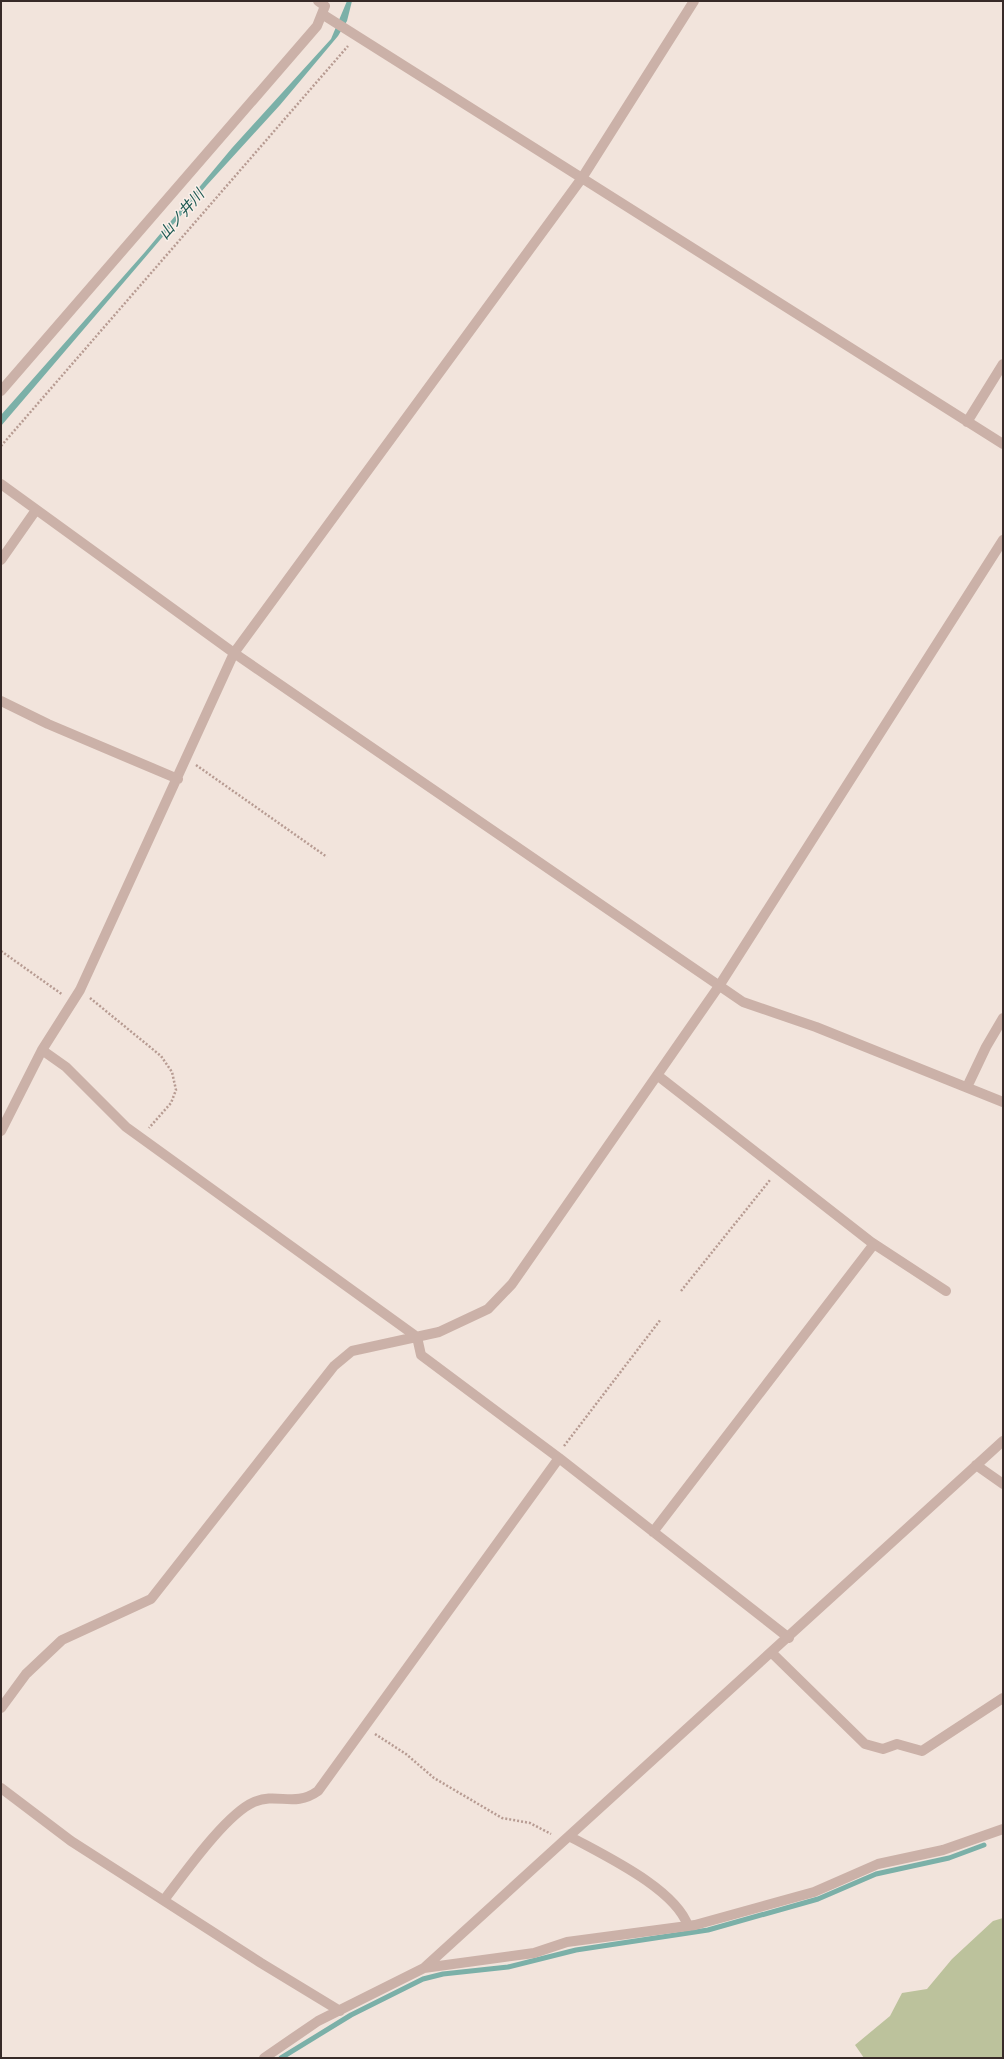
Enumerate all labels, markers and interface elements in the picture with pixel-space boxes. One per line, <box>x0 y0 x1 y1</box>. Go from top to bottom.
water label: 山ノ井川 <box>154 184 209 243</box>

